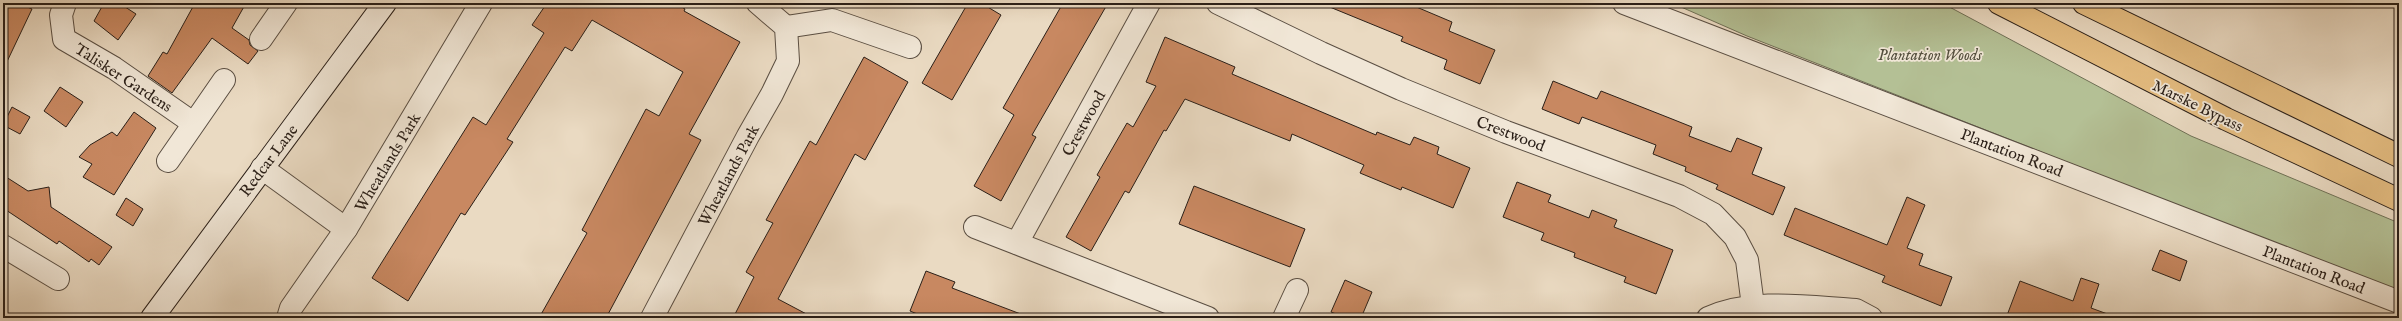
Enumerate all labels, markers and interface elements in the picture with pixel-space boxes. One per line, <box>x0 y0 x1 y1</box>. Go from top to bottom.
street label: Talisker Gardens <box>70 40 176 118</box>
park label: Plantation Woods <box>1878 46 1982 66</box>
street label: Marske Bypass <box>2149 76 2246 137</box>
street label: Crestwood <box>1059 87 1111 160</box>
street label: Wheatlands Park <box>351 109 426 216</box>
street label: Crestwood <box>1473 113 1548 157</box>
street label: Redcar Lane <box>236 121 303 201</box>
street label: Wheatlands Park <box>695 121 765 230</box>
street label: Plantation Road <box>1957 125 2066 183</box>
street label: Plantation Road <box>2259 242 2368 300</box>

